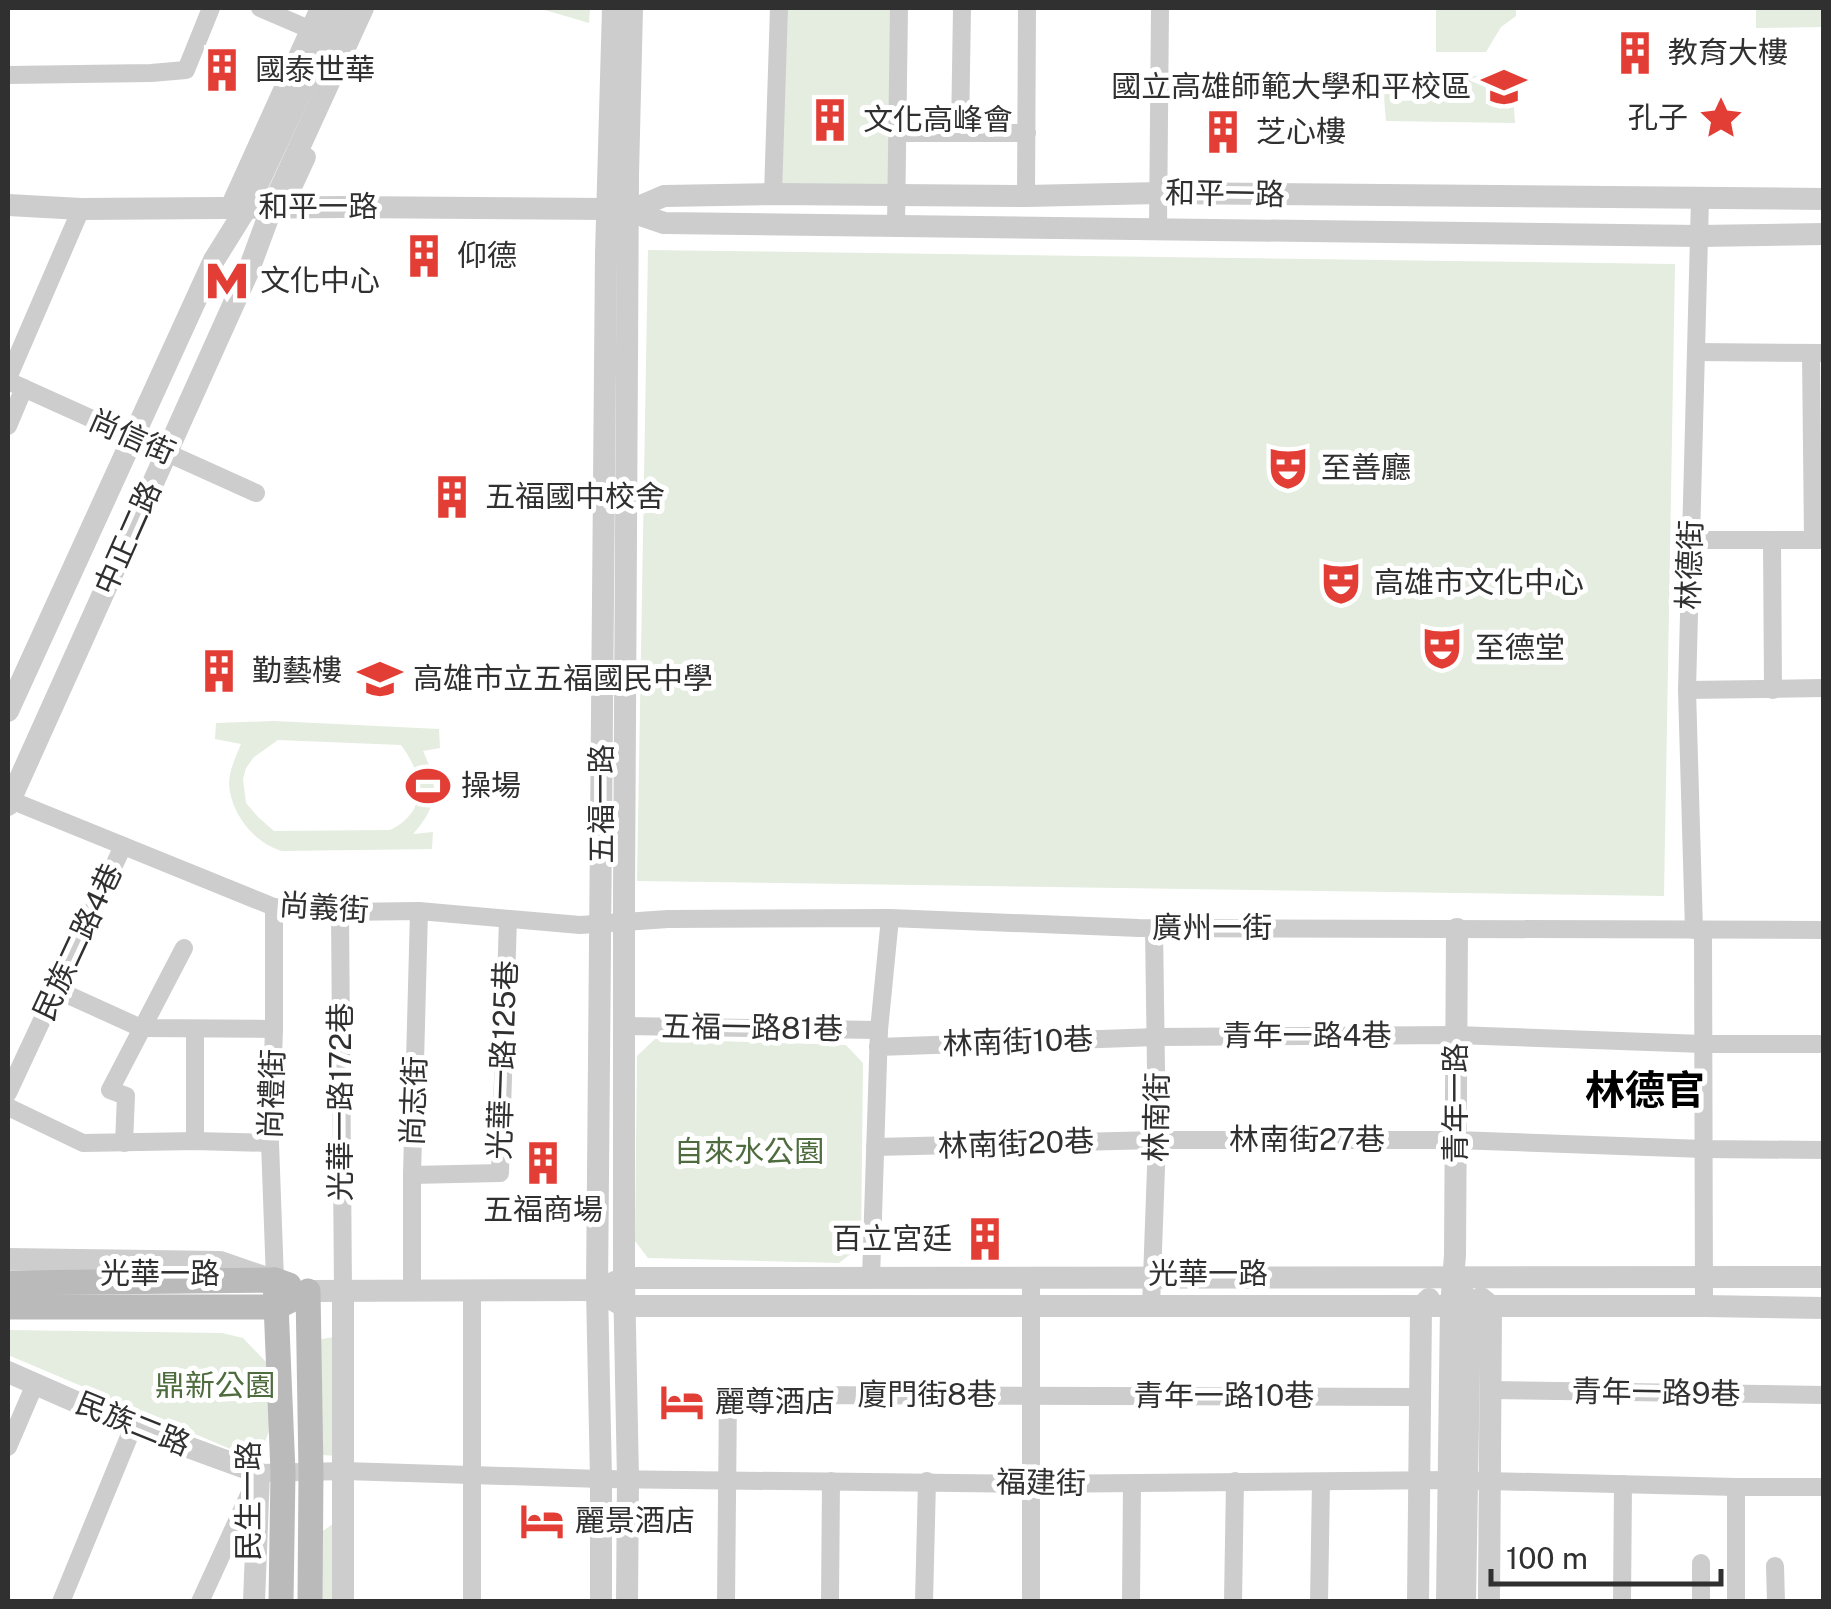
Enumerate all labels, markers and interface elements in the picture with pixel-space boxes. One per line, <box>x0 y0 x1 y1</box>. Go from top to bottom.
building icon: 教育大樓 <box>1611 29 1659 77</box>
place label: 教育大樓 <box>1668 34 1788 70</box>
building icon: 國泰世華 <box>198 46 246 94</box>
place label: 國泰世華 <box>255 51 375 87</box>
school or university icon: 國立高雄師範大學和平校區 <box>1480 63 1528 111</box>
place label: 國立高雄師範大學和平校區 <box>1111 68 1471 104</box>
place icon: 孔子 <box>1697 94 1745 142</box>
building icon: 文化高峰會 <box>806 96 854 144</box>
place label: 孔子 <box>1628 99 1688 135</box>
place label: 文化高峰會 <box>863 101 1013 137</box>
building icon: 芝心樓 <box>1199 108 1247 156</box>
place label: 芝心樓 <box>1256 113 1346 149</box>
street label: 和平一路 <box>1165 174 1285 212</box>
street label: 和平一路 <box>258 188 378 224</box>
building icon: 仰德 <box>400 232 448 280</box>
place label: 仰德 <box>457 237 517 273</box>
metro station icon: 文化中心 <box>203 257 251 305</box>
place label: 文化中心 <box>260 262 380 298</box>
street label: 尚信街 <box>84 401 181 471</box>
theatre icon: 至善廳 <box>1264 444 1312 492</box>
place label: 至善廳 <box>1321 449 1411 485</box>
building icon: 五福國中校舍 <box>428 473 476 521</box>
street label: 中正二路 <box>86 475 168 600</box>
place label: 五福國中校舍 <box>485 478 665 514</box>
street label: 林德街 <box>1669 519 1709 611</box>
theatre icon: 高雄市文化中心 <box>1317 559 1365 607</box>
place label: 高雄市文化中心 <box>1374 564 1584 600</box>
theatre icon: 至德堂 <box>1418 624 1466 672</box>
place label: 至德堂 <box>1475 629 1565 665</box>
building icon: 勤藝樓 <box>195 647 243 695</box>
place label: 勤藝樓 <box>252 652 342 688</box>
school or university icon: 高雄市立五福國民中學 <box>356 655 404 703</box>
place label: 高雄市立五福國民中學 <box>413 660 713 696</box>
street label: 五福一路 <box>583 744 619 864</box>
sports icon: 操場 <box>404 762 452 810</box>
place label: 操場 <box>461 767 521 803</box>
street label: 民族二路4巷 <box>25 857 129 1026</box>
street label: 尚義街 <box>278 886 370 928</box>
street label: 廣州一街 <box>1152 909 1272 945</box>
street label: 光華一路125巷 <box>481 960 523 1160</box>
street label: 光華一路172巷 <box>322 1003 358 1201</box>
street label: 五福一路81巷 <box>661 1007 843 1047</box>
street label: 青年一路4巷 <box>1223 1017 1391 1053</box>
street label: 林南街10巷 <box>942 1020 1094 1062</box>
street label: 青年一路 <box>1437 1043 1473 1163</box>
street label: 尚禮街 <box>251 1048 291 1140</box>
street label: 尚志街 <box>393 1055 433 1147</box>
district label: 林德官 <box>1585 1066 1705 1113</box>
street label: 林南街 <box>1137 1072 1175 1162</box>
street label: 林南街27巷 <box>1229 1121 1385 1157</box>
street label: 林南街20巷 <box>937 1122 1095 1164</box>
park label: 自來水公園 <box>674 1133 824 1169</box>
building icon: 五福商場 <box>519 1139 567 1187</box>
place label: 五福商場 <box>483 1191 603 1227</box>
building icon: 百立宮廷 <box>961 1215 1009 1263</box>
place label: 百立宮廷 <box>832 1220 952 1256</box>
street label: 光華一路 <box>100 1255 220 1291</box>
street label: 光華一路 <box>1148 1255 1268 1291</box>
park label: 鼎新公園 <box>155 1367 275 1403</box>
street label: 青年一路9巷 <box>1571 1373 1741 1411</box>
street label: 廈門街8巷 <box>857 1376 997 1412</box>
street label: 青年一路10巷 <box>1134 1377 1314 1413</box>
hotel icon: 麗尊酒店 <box>658 1378 706 1426</box>
place label: 麗尊酒店 <box>715 1383 835 1419</box>
street label: 民族二路 <box>71 1384 196 1462</box>
street label: 民生一路 <box>230 1441 266 1561</box>
street label: 福建街 <box>996 1463 1086 1501</box>
hotel icon: 麗景酒店 <box>518 1497 566 1545</box>
place label: 麗景酒店 <box>575 1502 695 1538</box>
scale bar <box>1491 1524 1721 1586</box>
text: 100 m <box>1506 1540 1588 1576</box>

